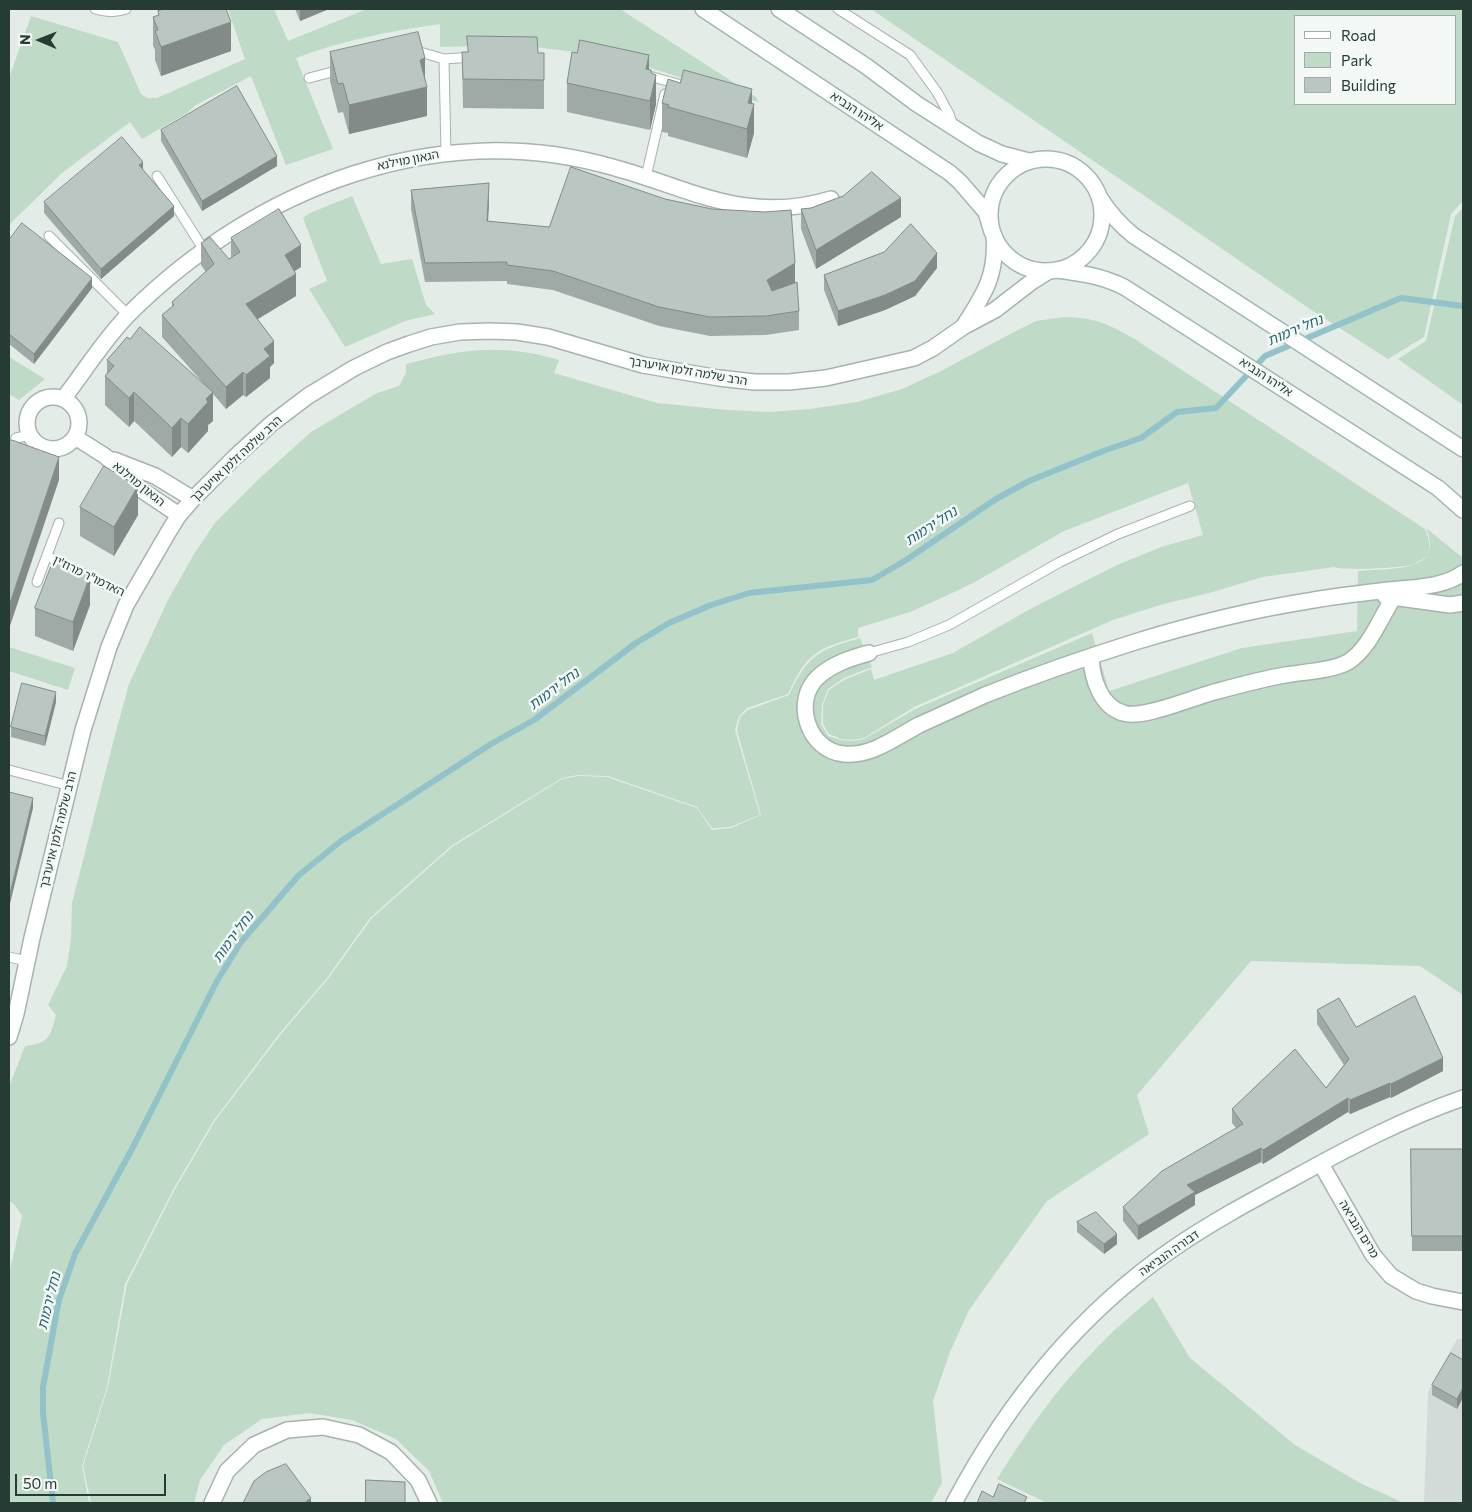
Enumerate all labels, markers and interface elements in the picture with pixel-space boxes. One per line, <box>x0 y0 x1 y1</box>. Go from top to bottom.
north arrow <box>15 15 65 65</box>
legend <box>1294 15 1457 105</box>
text: Road <box>1341 26 1376 44</box>
text: N <box>16 34 33 45</box>
text: Park <box>1341 51 1372 69</box>
text: Building <box>1341 76 1396 94</box>
street label: אליהו הנביא <box>828 88 886 134</box>
street label: הגאון מוילנא <box>376 147 440 173</box>
water label: נחל ירמות <box>1265 311 1325 349</box>
street label: הרב שלמה זלמן אויערבך <box>627 353 749 389</box>
street label: אליהו הנביא <box>1237 354 1295 400</box>
street label: הרב שלמה זלמן אויערבך <box>187 413 285 505</box>
street label: הגאון מוילנא <box>110 459 168 509</box>
water label: נחל ירמות <box>902 503 960 549</box>
street label: האדמו"ר מרוז'ין <box>51 552 127 600</box>
water label: נחל ירמות <box>526 665 582 713</box>
street label: הרב שלמה זלמן אויערבך <box>36 770 80 890</box>
water label: נחל ירמות <box>209 908 257 966</box>
street label: מרים הנביאה <box>1336 1197 1382 1261</box>
street label: דבורה הנביאה <box>1136 1227 1202 1279</box>
water label: נחל ירמות <box>34 1271 64 1331</box>
scale bar <box>18 1464 169 1496</box>
text: 50 m <box>23 1474 57 1492</box>

